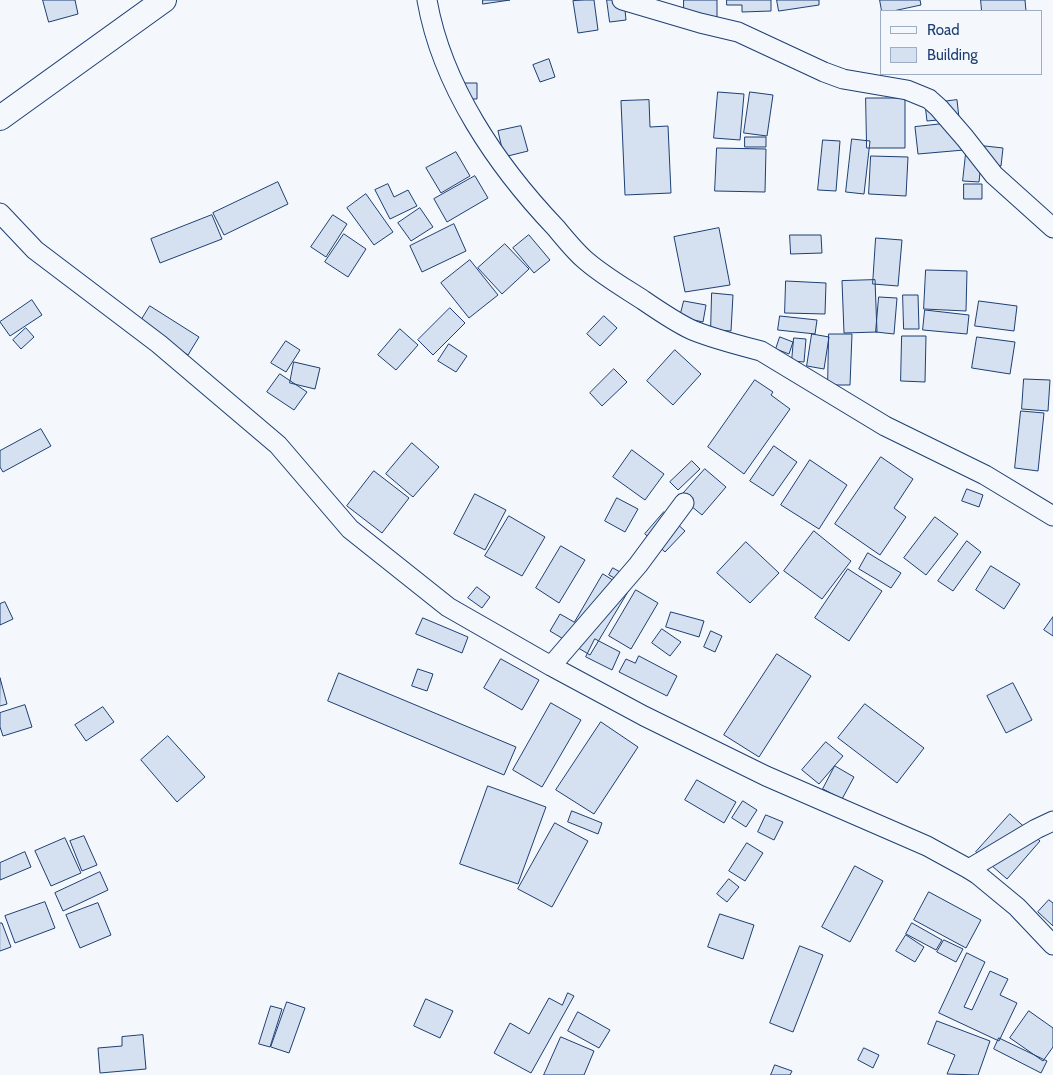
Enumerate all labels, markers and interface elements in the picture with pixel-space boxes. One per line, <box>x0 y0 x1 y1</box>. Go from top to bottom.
legend <box>880 10 1043 75</box>
text: Road <box>927 21 960 39</box>
text: Building <box>927 46 978 64</box>

